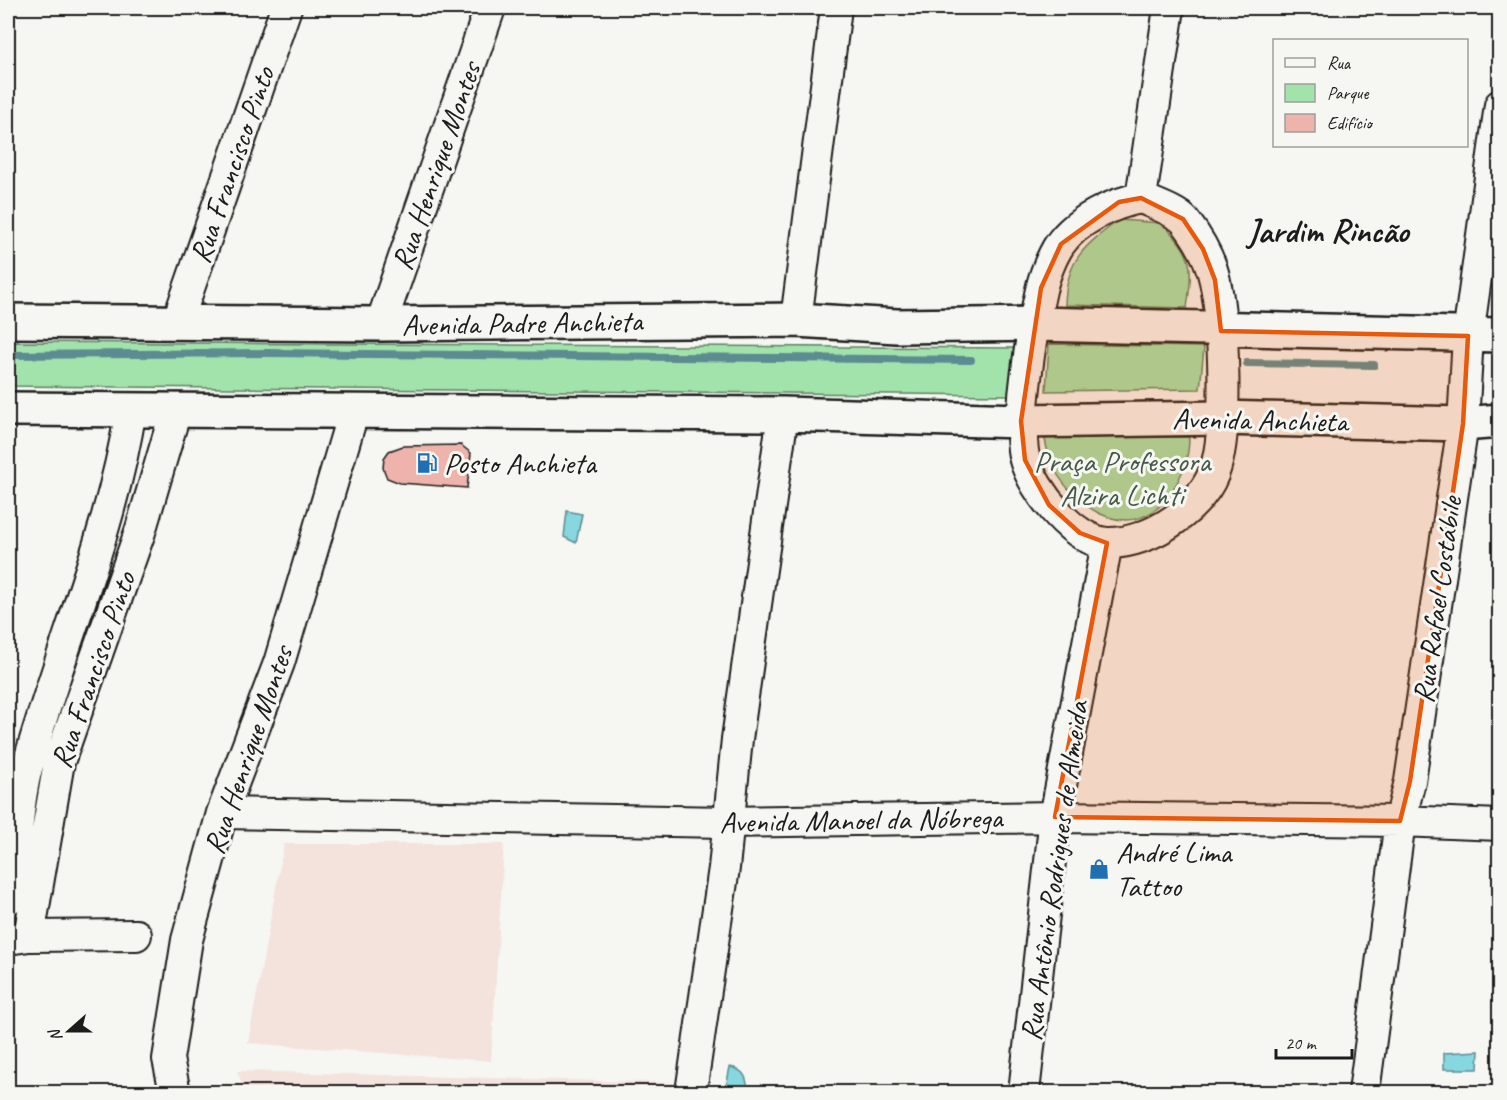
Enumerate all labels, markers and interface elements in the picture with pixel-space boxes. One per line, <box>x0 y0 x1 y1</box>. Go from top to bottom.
legend <box>1273 39 1468 147</box>
text: Rua <box>1327 52 1352 74</box>
street label: Rua Henrique Montes <box>383 55 490 275</box>
street label: Rua Francisco Pinto <box>181 61 284 268</box>
text: Parque <box>1327 82 1369 104</box>
text: Edifício <box>1327 112 1373 134</box>
district label: Jardim Rincão <box>1246 210 1411 252</box>
street label: Avenida Padre Anchieta <box>401 302 645 344</box>
street label: Avenida Anchieta <box>1172 399 1351 441</box>
park label: Praça Professora Alzira Lichti <box>1034 442 1212 514</box>
place label: Posto Anchieta <box>444 444 598 482</box>
fuel station icon: Posto Anchieta <box>415 451 439 475</box>
street label: Rua Rafael Costábile <box>1404 492 1471 706</box>
street label: Rua Francisco Pinto <box>42 566 145 773</box>
street label: Rua Henrique Montes <box>195 639 302 859</box>
street label: Rua Antônio Rodrigues de Almeida <box>1011 697 1097 1043</box>
street label: Avenida Manoel da Nóbrega <box>719 798 1005 841</box>
place label: André Lima Tattoo <box>1116 833 1233 905</box>
shop icon: André Lima Tattoo <box>1087 857 1111 881</box>
north arrow <box>39 1001 99 1061</box>
scale bar <box>1276 1022 1352 1060</box>
text: N <box>44 1025 67 1044</box>
text: 20 m <box>1285 1032 1318 1054</box>

